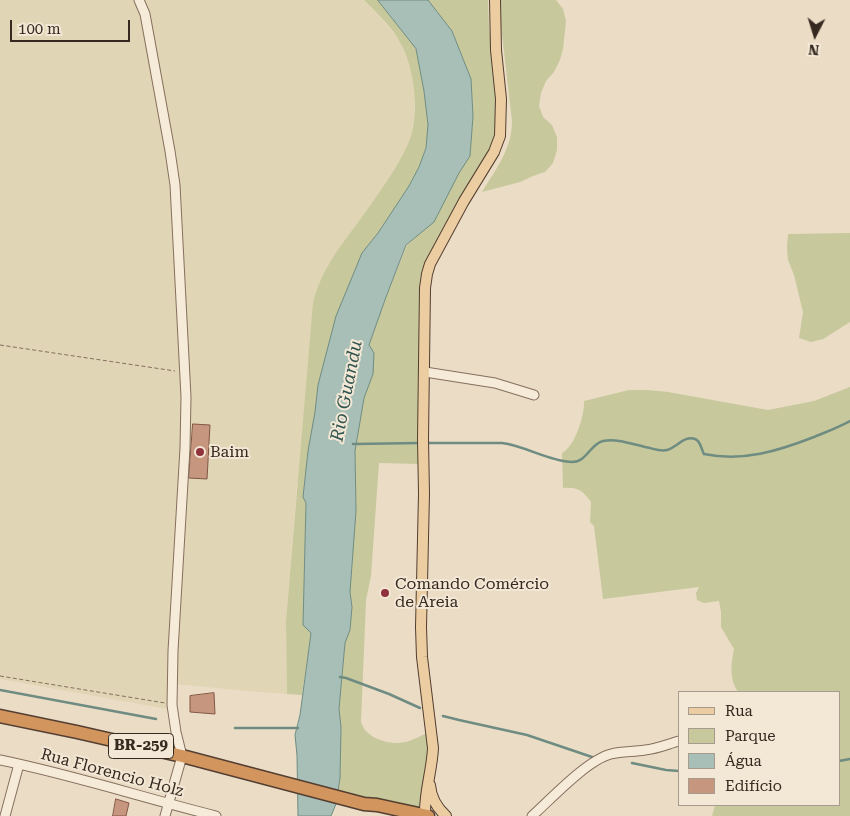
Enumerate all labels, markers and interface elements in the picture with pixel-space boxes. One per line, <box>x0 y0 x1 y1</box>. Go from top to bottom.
scale bar <box>12 10 132 42</box>
north arrow <box>790 10 840 60</box>
text: 100 m <box>18 20 61 38</box>
text: N <box>808 42 820 58</box>
water label: Rio Guandu <box>327 339 367 443</box>
place label: Baim <box>210 442 249 462</box>
marker: Baim <box>194 446 206 458</box>
place label: Comando Comércio de Areia <box>395 574 549 612</box>
marker: Comando Comércio de Areia <box>379 587 391 599</box>
legend <box>678 691 840 806</box>
text: Rua <box>725 702 753 720</box>
text: Parque <box>725 727 776 745</box>
road number: BR-259 <box>108 734 174 758</box>
street label: Rua Florencio Holz <box>39 745 185 801</box>
text: Água <box>725 752 762 770</box>
text: Edifício <box>725 777 782 795</box>

